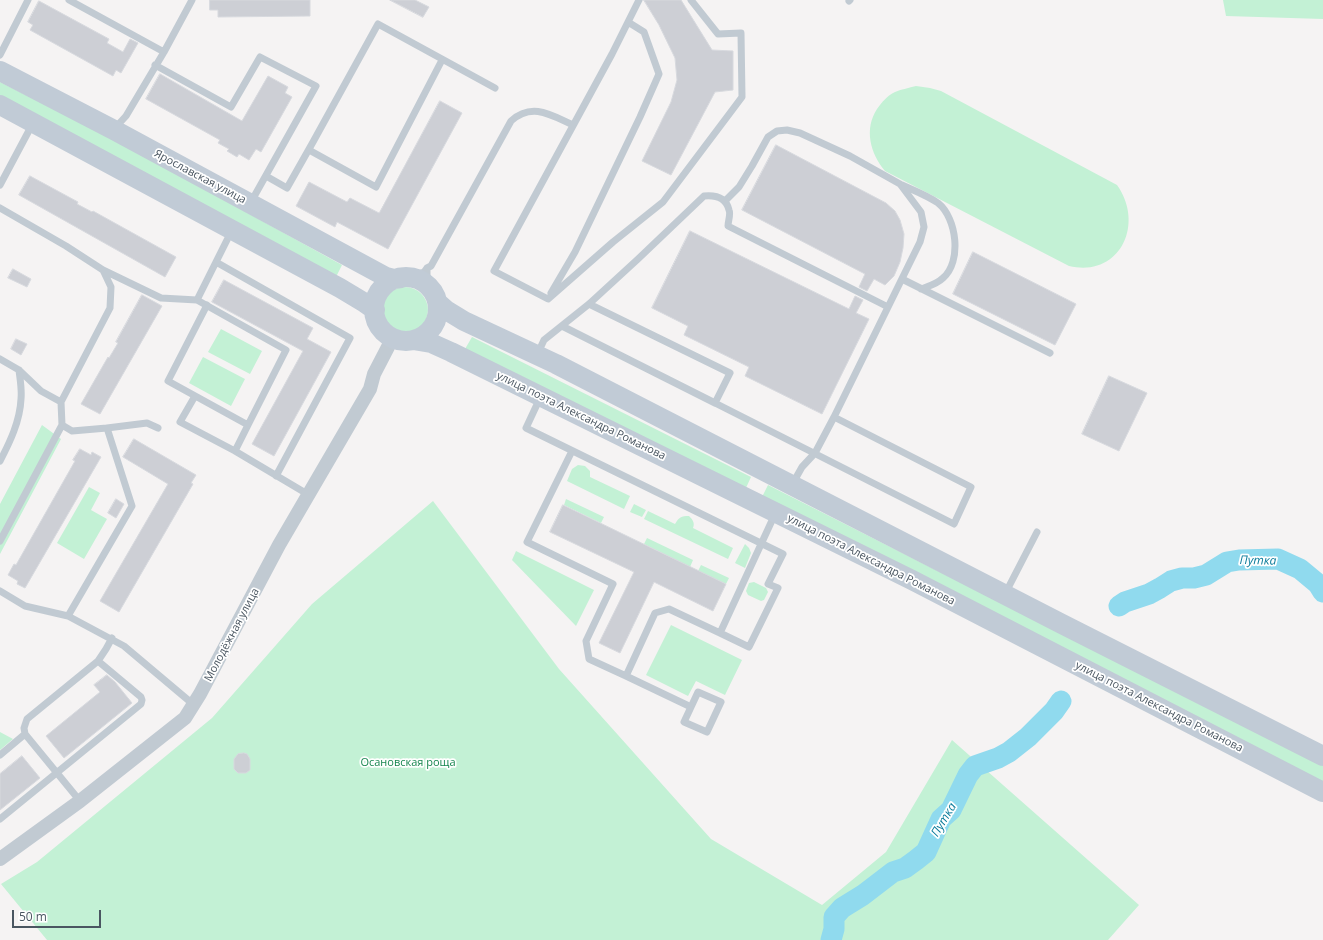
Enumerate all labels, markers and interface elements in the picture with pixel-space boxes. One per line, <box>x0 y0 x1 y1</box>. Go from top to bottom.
street label: Ярославская улица <box>152 147 248 207</box>
street label: улица поэта Александра Романова <box>494 369 668 463</box>
street label: улица поэта Александра Романова <box>785 512 957 608</box>
water label: Путка <box>1240 553 1276 569</box>
street label: Молодёжная улица <box>202 586 262 684</box>
street label: улица поэта Александра Романова <box>1073 659 1245 755</box>
park label: Осановская роща <box>360 756 456 770</box>
water label: Путка <box>928 801 960 839</box>
scale bar <box>14 902 103 928</box>
text: 50 m <box>19 908 47 925</box>

